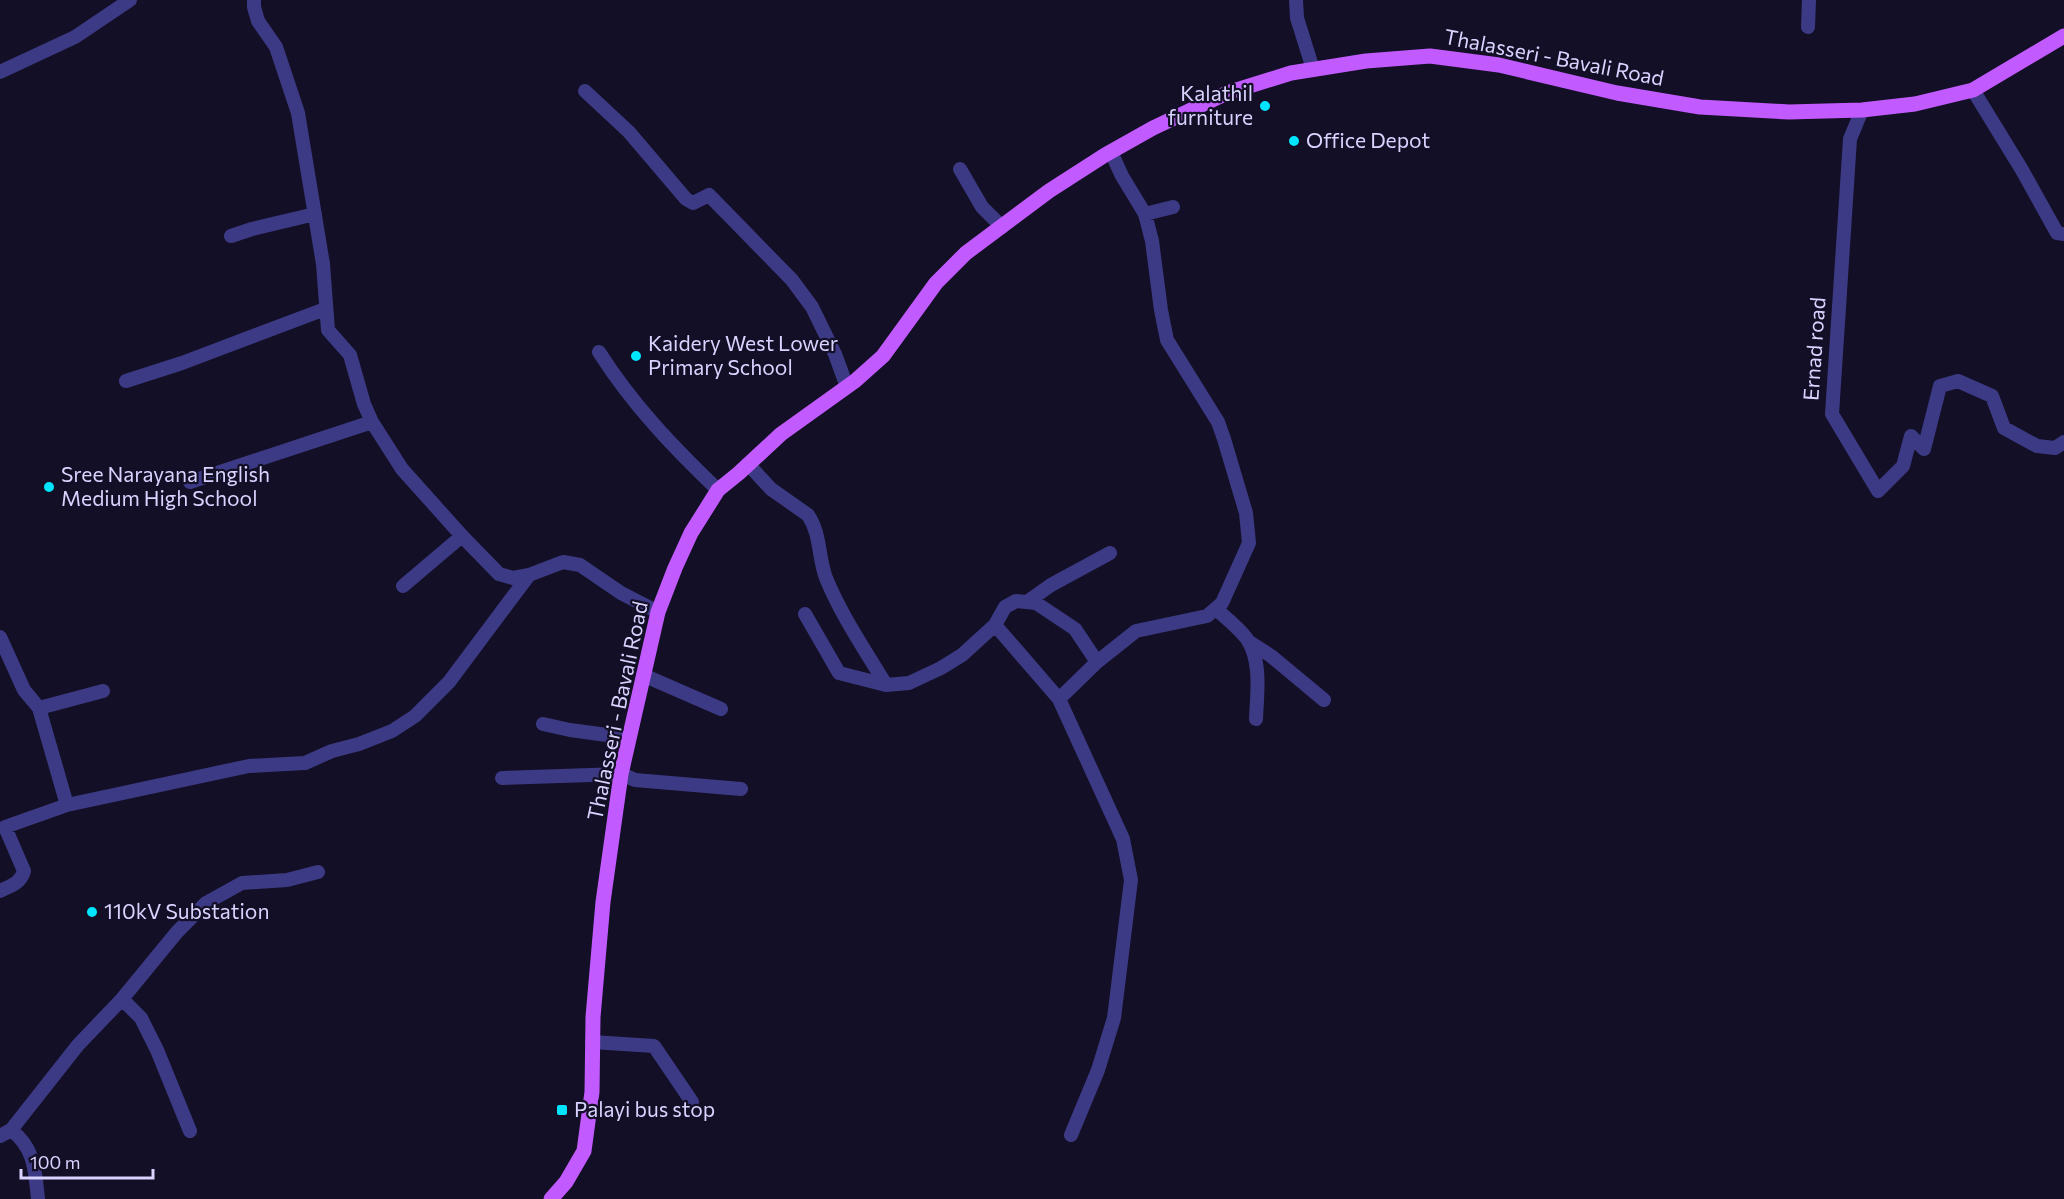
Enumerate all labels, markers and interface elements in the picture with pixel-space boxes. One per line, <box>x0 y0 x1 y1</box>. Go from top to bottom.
street label: Thalasseri - Bavali Road <box>1442 23 1666 90</box>
place label: Kalathil furniture <box>1168 80 1253 129</box>
marker: Kalathil furniture <box>1258 99 1272 113</box>
place label: Office Depot <box>1306 127 1430 152</box>
marker: Office Depot <box>1287 134 1301 148</box>
street label: Ernad road <box>1797 296 1830 401</box>
place label: Kaidery West Lower Primary School <box>648 330 838 379</box>
marker: Kaidery West Lower Primary School <box>629 349 643 363</box>
place label: Sree Narayana English Medium High School <box>61 461 270 510</box>
marker: Sree Narayana English Medium High School <box>42 480 56 494</box>
street label: Thalasseri - Bavali Road <box>581 599 652 822</box>
place label: 110kV Substation <box>104 898 269 923</box>
marker: 110kV Substation <box>85 905 99 919</box>
place label: Palayi bus stop <box>574 1096 715 1121</box>
marker: Palayi bus stop <box>555 1103 569 1117</box>
scale bar <box>21 1142 153 1180</box>
text: 100 m <box>30 1151 80 1173</box>

